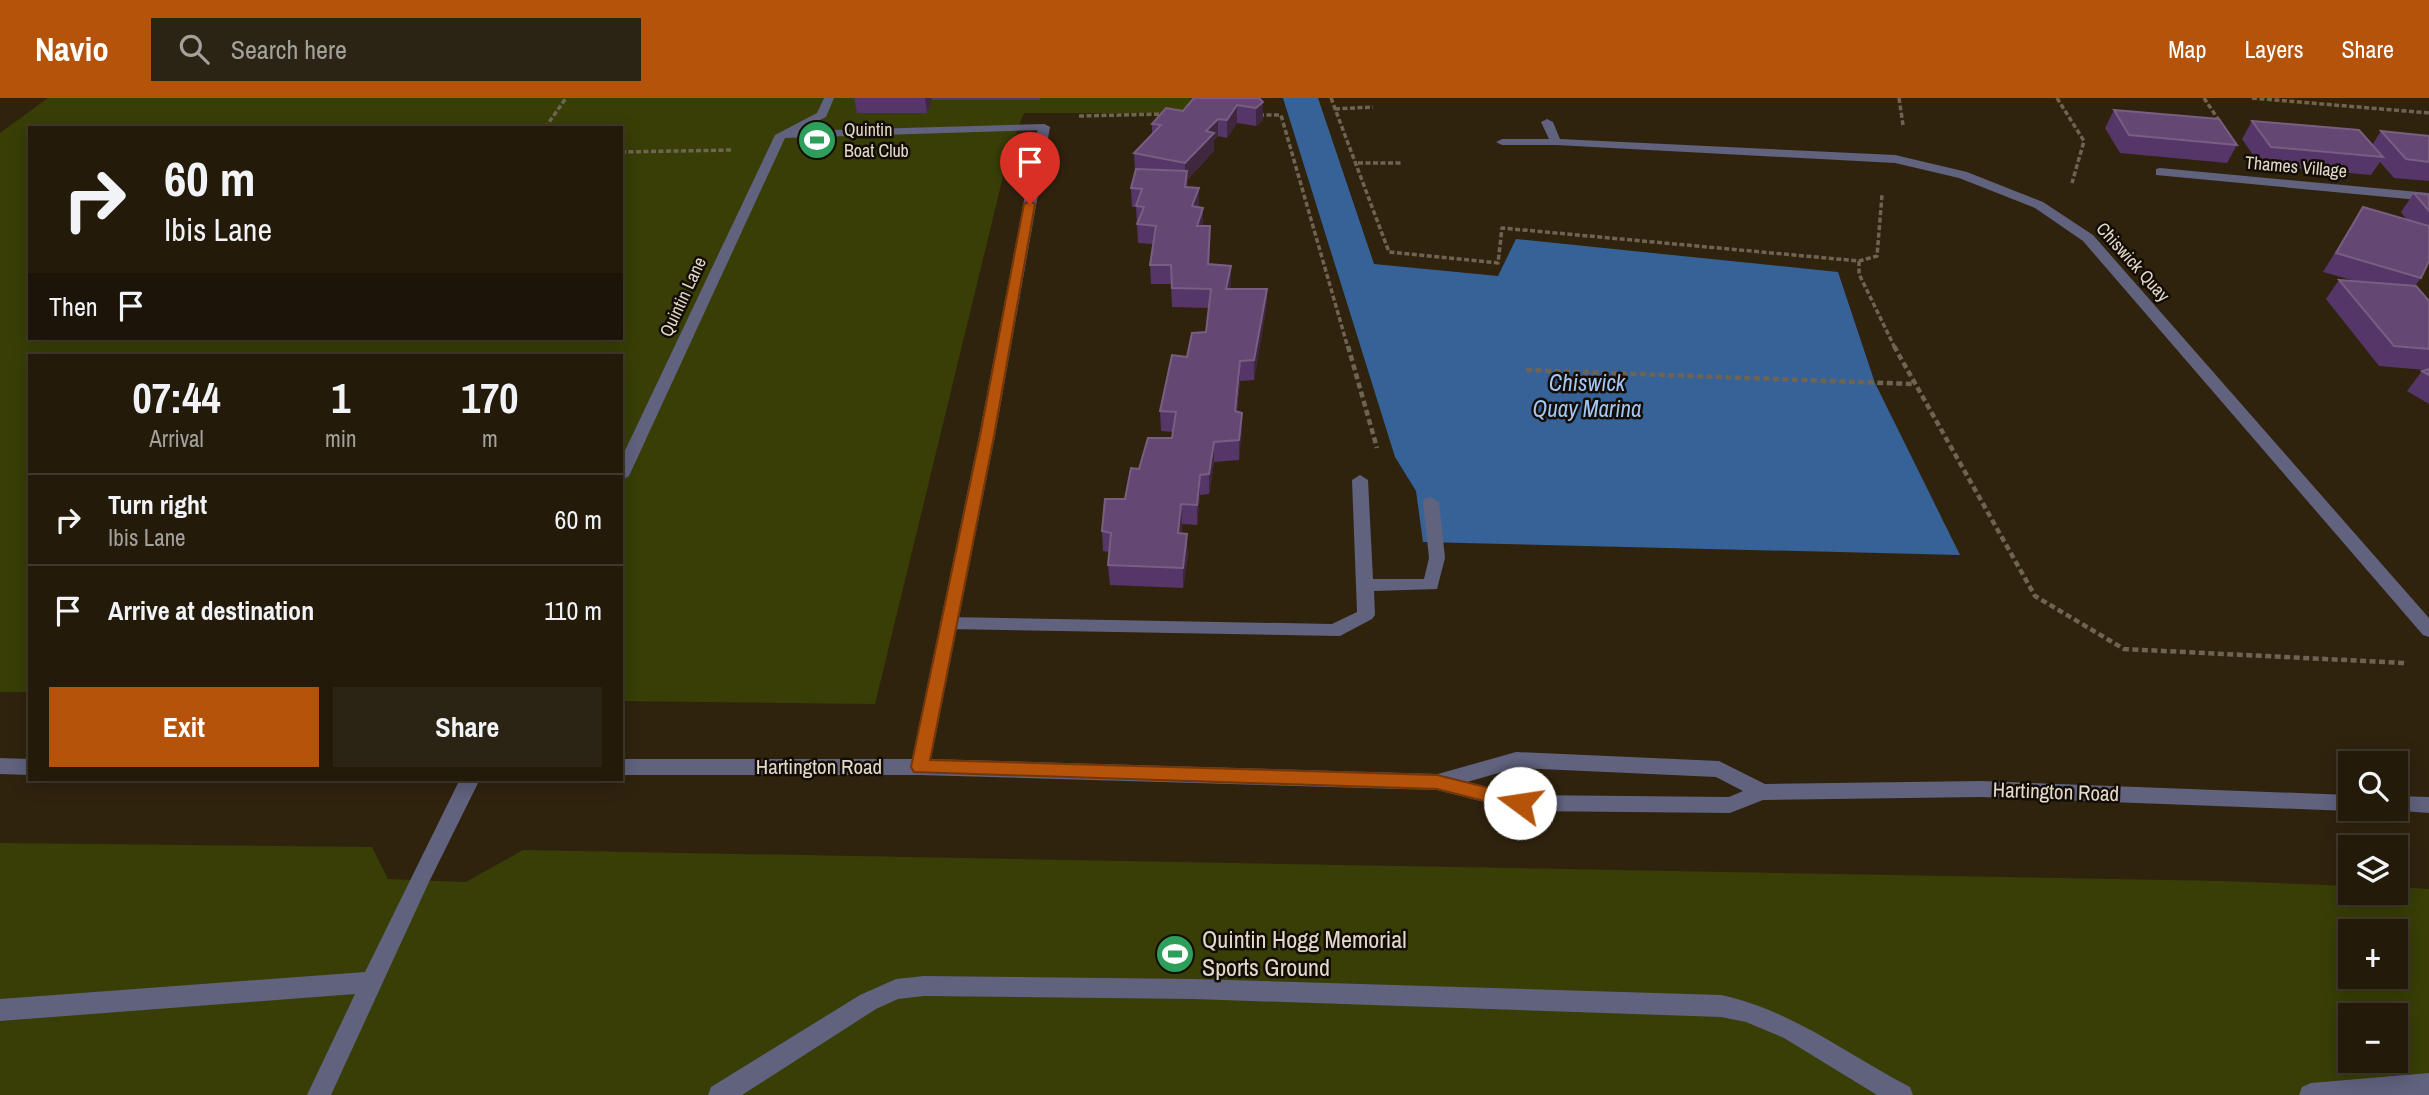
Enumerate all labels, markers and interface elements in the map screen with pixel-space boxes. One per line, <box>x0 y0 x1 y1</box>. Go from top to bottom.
search box <box>151 18 641 81</box>
text: Navio <box>35 27 109 71</box>
icon: search <box>175 30 213 68</box>
text: Search here <box>231 32 347 67</box>
text: Map <box>2168 33 2206 65</box>
text: Layers <box>2244 33 2303 65</box>
text: Share <box>2341 33 2394 65</box>
place label: Quintin Boat Club <box>844 117 909 163</box>
sports icon: Quintin Boat Club <box>796 119 838 161</box>
pin <box>1000 132 1060 204</box>
icon: arrive <box>1011 143 1049 181</box>
text: 60 m <box>164 145 256 211</box>
street label: Thames Village <box>2244 150 2348 183</box>
icon: right <box>49 154 140 245</box>
text: Ibis Lane <box>164 208 272 251</box>
street label: Chiswick Quay <box>2091 216 2176 307</box>
street label: Quintin Lane <box>653 253 712 341</box>
icon: arrive <box>112 287 150 325</box>
text: Then <box>49 289 98 324</box>
water label: Chiswick Quay Marina <box>1532 367 1642 424</box>
text: 07:44 <box>133 370 221 426</box>
text: 1 <box>331 370 350 426</box>
text: 170 <box>461 370 519 426</box>
text: Arrival <box>149 423 204 454</box>
text: min <box>325 423 357 454</box>
text: m <box>482 423 498 454</box>
text: Turn right <box>108 487 207 522</box>
icon: right <box>49 501 87 539</box>
text: 60 m <box>555 502 602 537</box>
text: Ibis Lane <box>108 522 186 553</box>
icon: arrive <box>49 592 87 630</box>
text: Arrive at destination <box>108 593 314 628</box>
text: 110 m <box>544 593 602 628</box>
button: Exit <box>49 687 319 767</box>
button: Share <box>333 687 602 767</box>
map controls <box>2338 751 2408 1073</box>
button: search <box>2338 751 2408 821</box>
street label: Hartington Road <box>756 752 882 781</box>
position arrow <box>1483 766 1557 840</box>
street label: Hartington Road <box>1992 775 2120 808</box>
button: layers <box>2338 835 2408 905</box>
button: + <box>2338 919 2408 989</box>
place label: Quintin Hogg Memorial Sports Ground <box>1202 923 1407 983</box>
sports icon: Quintin Hogg Memorial Sports Ground <box>1154 933 1196 975</box>
button: − <box>2338 1003 2408 1073</box>

